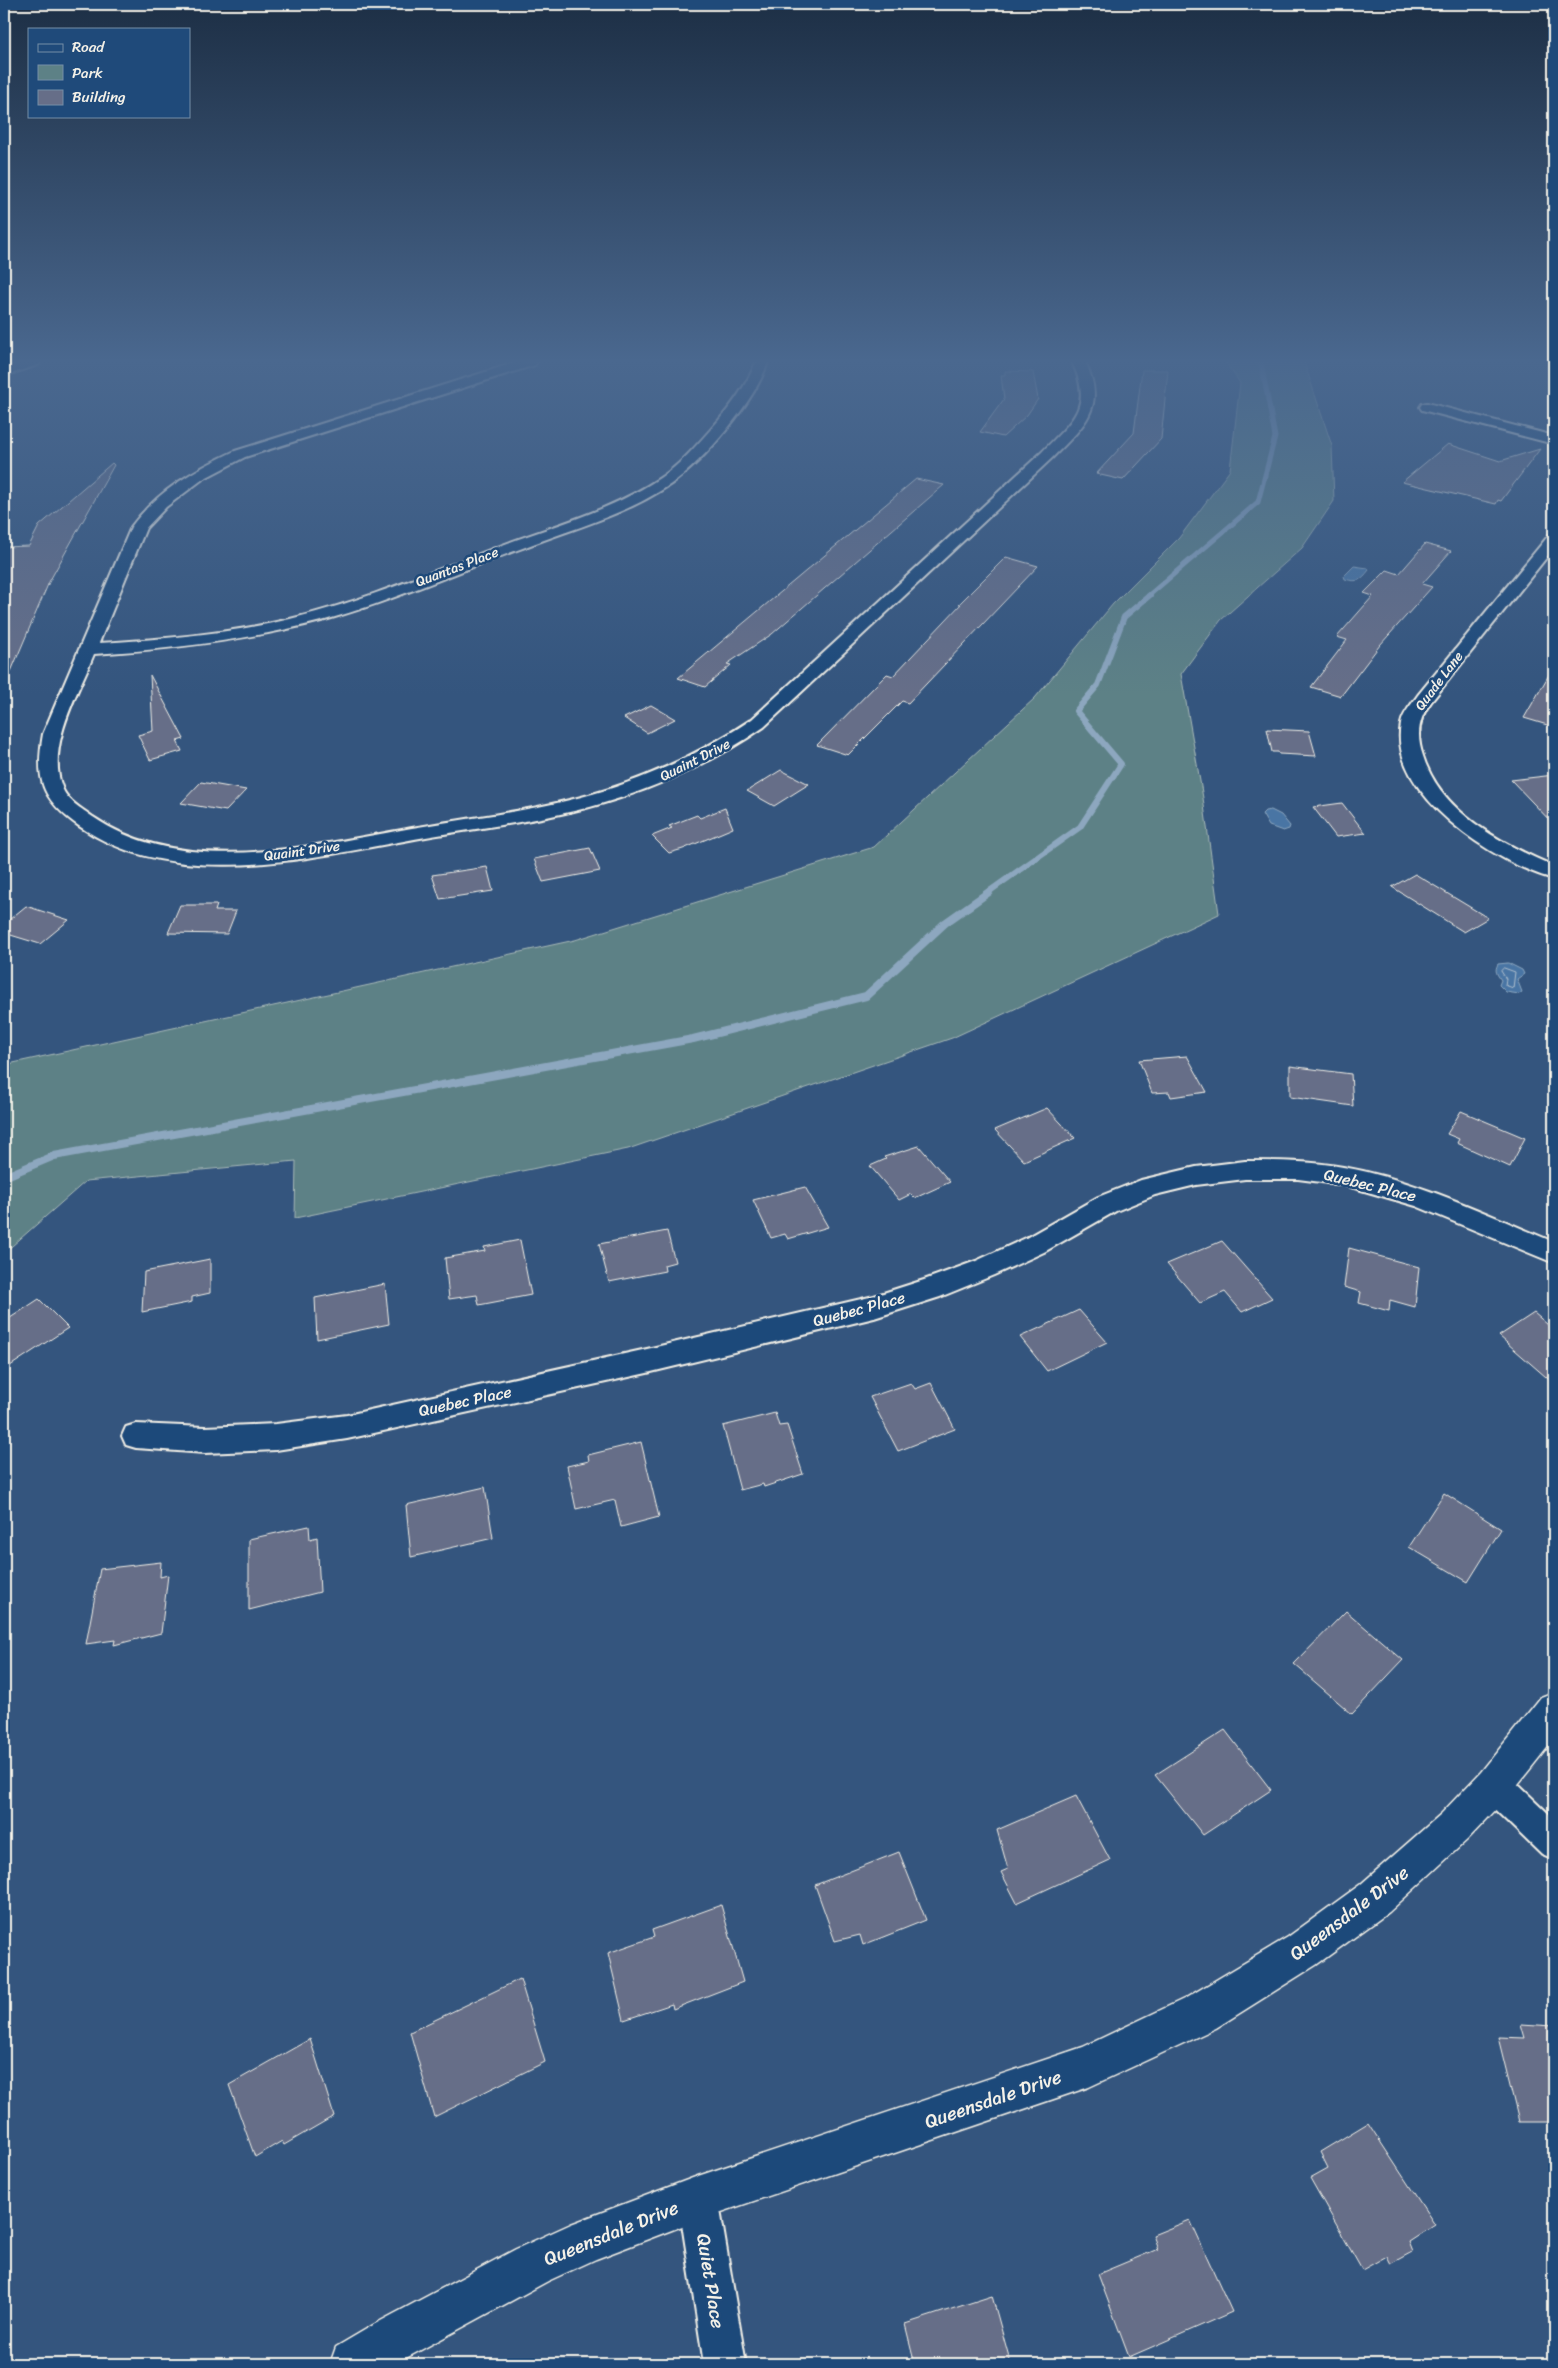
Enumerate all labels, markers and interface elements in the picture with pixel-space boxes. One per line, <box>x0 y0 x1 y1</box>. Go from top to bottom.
legend <box>28 28 190 118</box>
text: Road <box>72 34 105 60</box>
text: Park <box>72 60 103 86</box>
text: Building <box>72 84 126 110</box>
street label: Quantas Place <box>412 540 502 594</box>
street label: Quade Lane <box>1408 646 1470 716</box>
street label: Quaint Drive <box>655 732 735 788</box>
street label: Quaint Drive <box>262 833 342 869</box>
street label: Quebec Place <box>1321 1160 1419 1210</box>
street label: Quebec Place <box>810 1283 908 1335</box>
street label: Quebec Place <box>416 1377 514 1425</box>
street label: Queensdale Drive <box>1282 1857 1416 1969</box>
street label: Queensdale Drive <box>920 2060 1066 2138</box>
street label: Queensdale Drive <box>538 2191 684 2275</box>
street label: Quiet Place <box>687 2231 735 2331</box>

